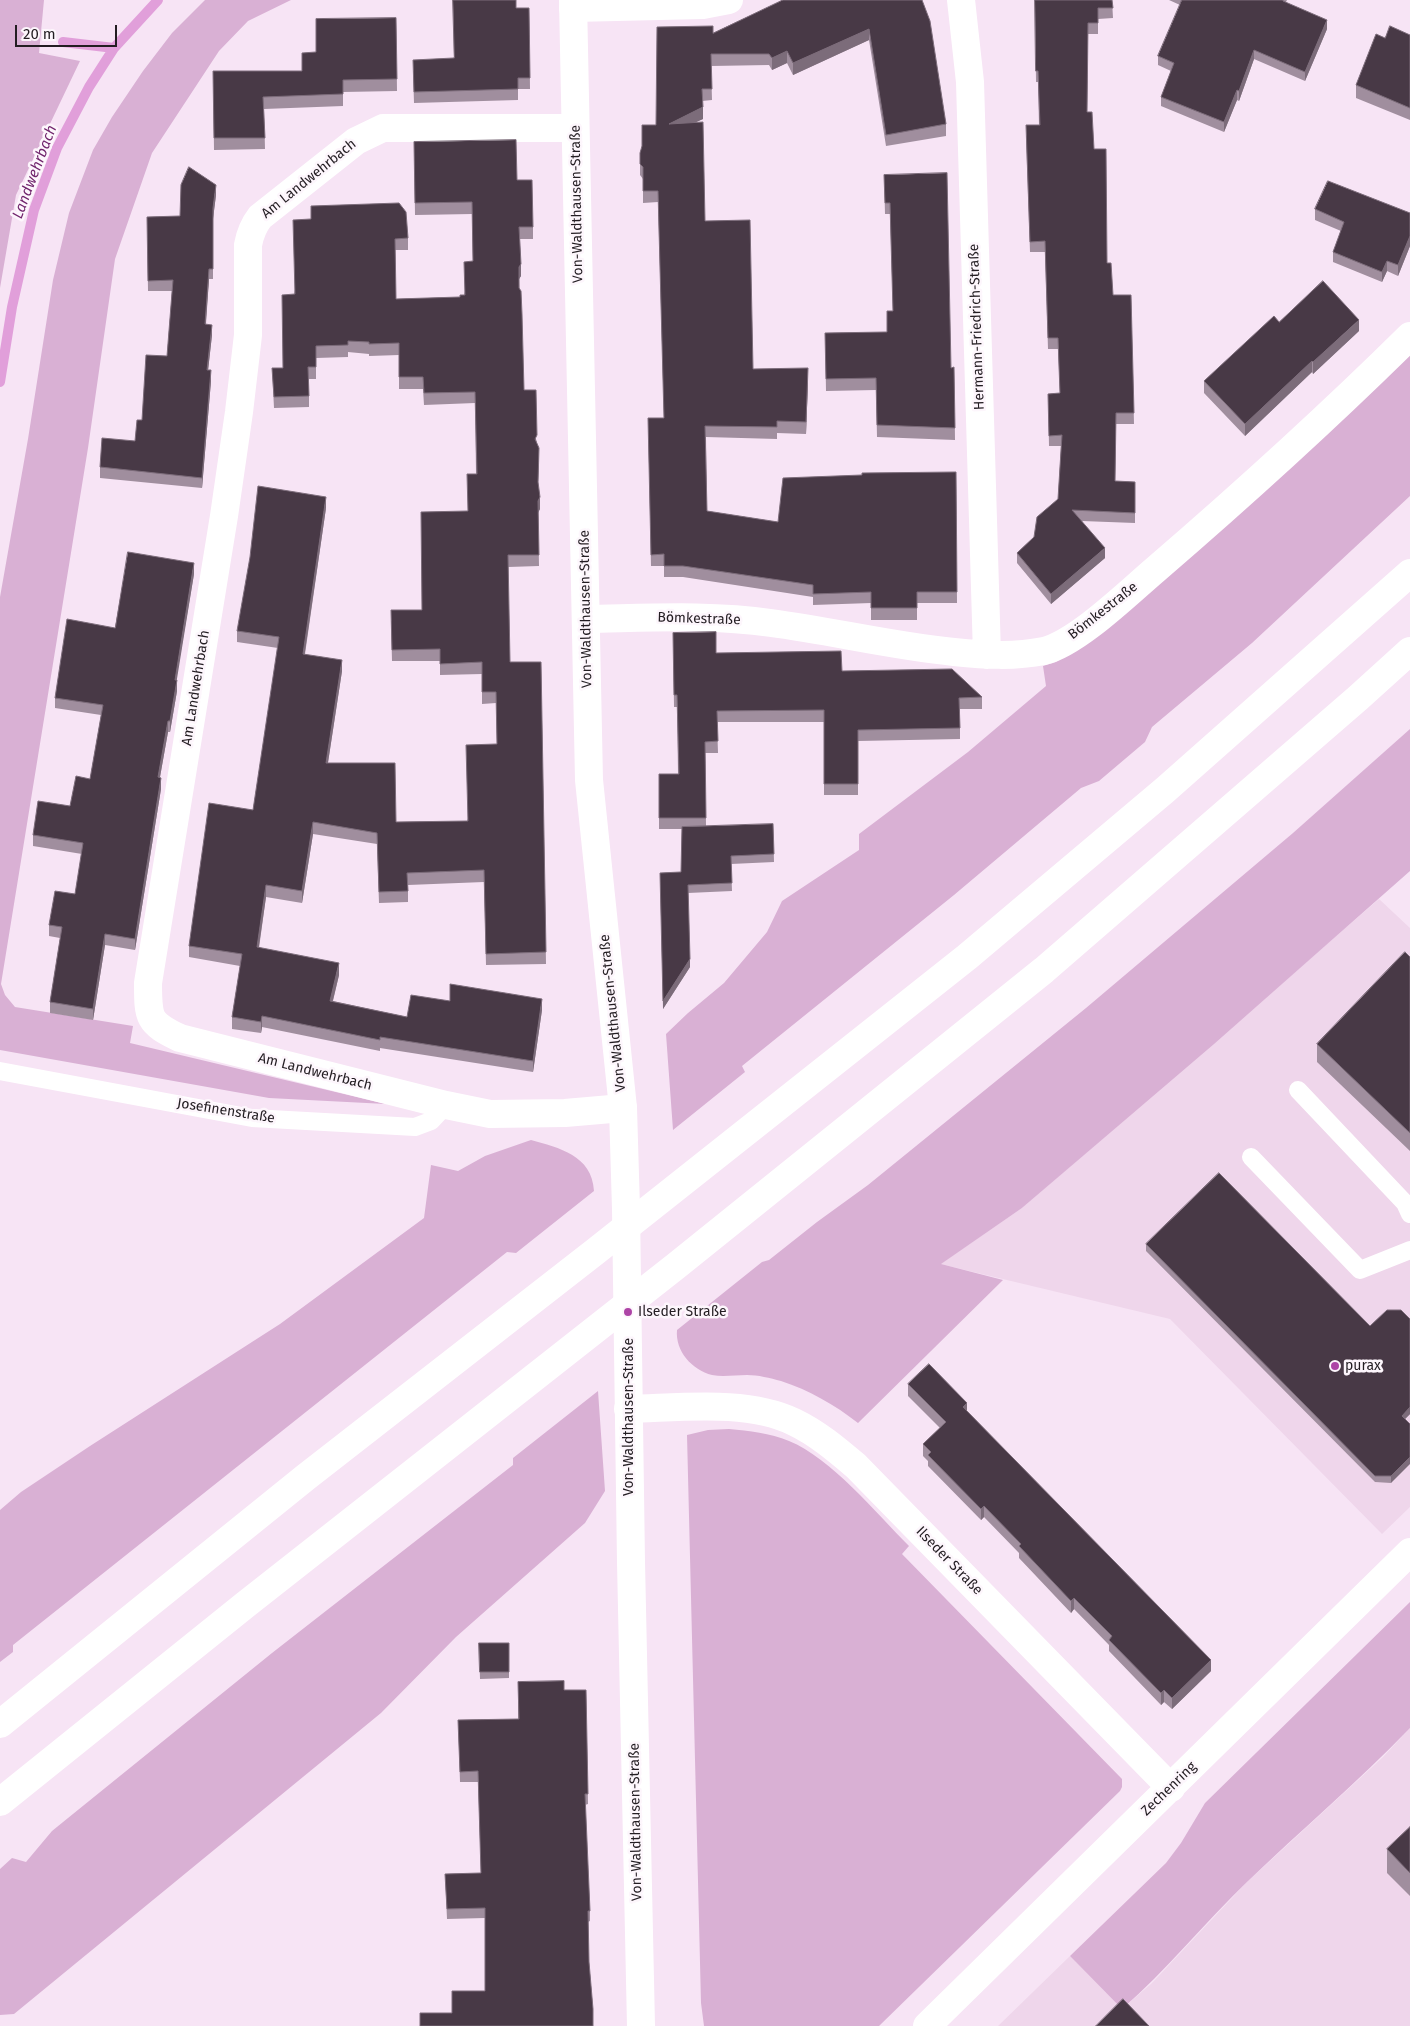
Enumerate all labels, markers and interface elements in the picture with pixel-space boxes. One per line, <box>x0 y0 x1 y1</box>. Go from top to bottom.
scale bar <box>18 15 120 47</box>
text: 20 m <box>23 25 56 43</box>
water label: Landwehrbach <box>9 123 61 221</box>
street label: Von-Waldthausen-Straße <box>567 125 587 283</box>
street label: Am Landwehrbach <box>258 136 360 222</box>
street label: Hermann-Friedrich-Straße <box>966 244 988 410</box>
street label: Von-Waldthausen-Straße <box>576 530 596 688</box>
street label: Bömkestraße <box>1065 579 1141 643</box>
street label: Bömkestraße <box>657 609 741 629</box>
street label: Am Landwehrbach <box>179 629 213 747</box>
street label: Von-Waldthausen-Straße <box>596 934 630 1092</box>
street label: Am Landwehrbach <box>256 1050 374 1094</box>
street label: Josefinenstraße <box>176 1095 276 1127</box>
place label: Ilseder Straße <box>638 1304 727 1320</box>
marker: Ilseder Straße <box>622 1306 634 1318</box>
street label: Von-Waldthausen-Straße <box>621 1338 637 1496</box>
place label: purax <box>1345 1358 1381 1374</box>
marker: purax <box>1329 1360 1341 1372</box>
street label: Ilseder Straße <box>912 1523 986 1599</box>
street label: Von-Waldthausen-Straße <box>626 1743 646 1901</box>
street label: Zechenring <box>1138 1759 1200 1819</box>

